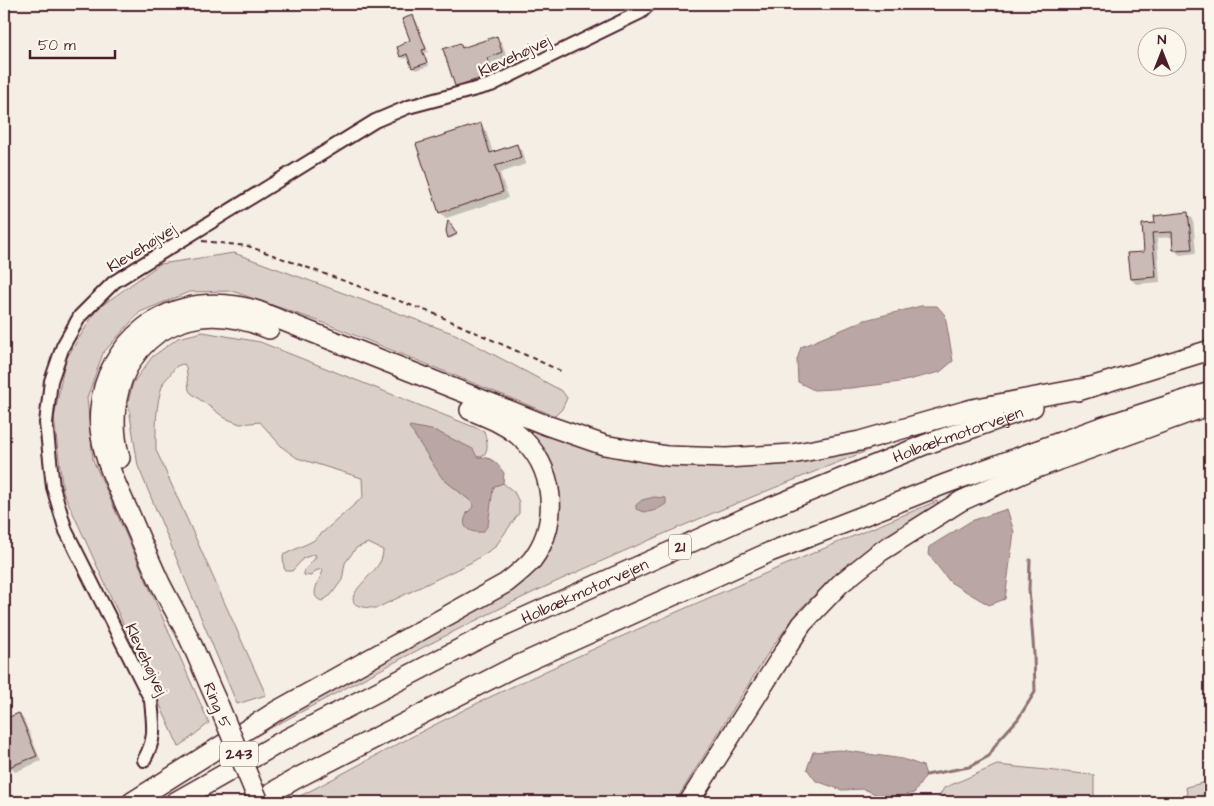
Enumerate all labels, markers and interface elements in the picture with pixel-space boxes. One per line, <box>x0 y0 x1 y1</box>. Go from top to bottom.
scale bar <box>30 28 115 60</box>
north arrow <box>1136 28 1186 78</box>
street label: Klevehøjvej <box>475 30 554 82</box>
text: N <box>1158 30 1167 50</box>
text: 50 m <box>38 35 76 56</box>
street label: Klevehøjvej <box>103 218 180 278</box>
street label: Holbækmotorvejen <box>890 401 1026 469</box>
road number: 21 <box>669 534 691 560</box>
street label: Holbækmotorvejen <box>518 553 652 629</box>
street label: Klevehøjvej <box>120 620 172 699</box>
street label: Ring 5 <box>197 679 237 733</box>
road number: 243 <box>220 742 258 766</box>

